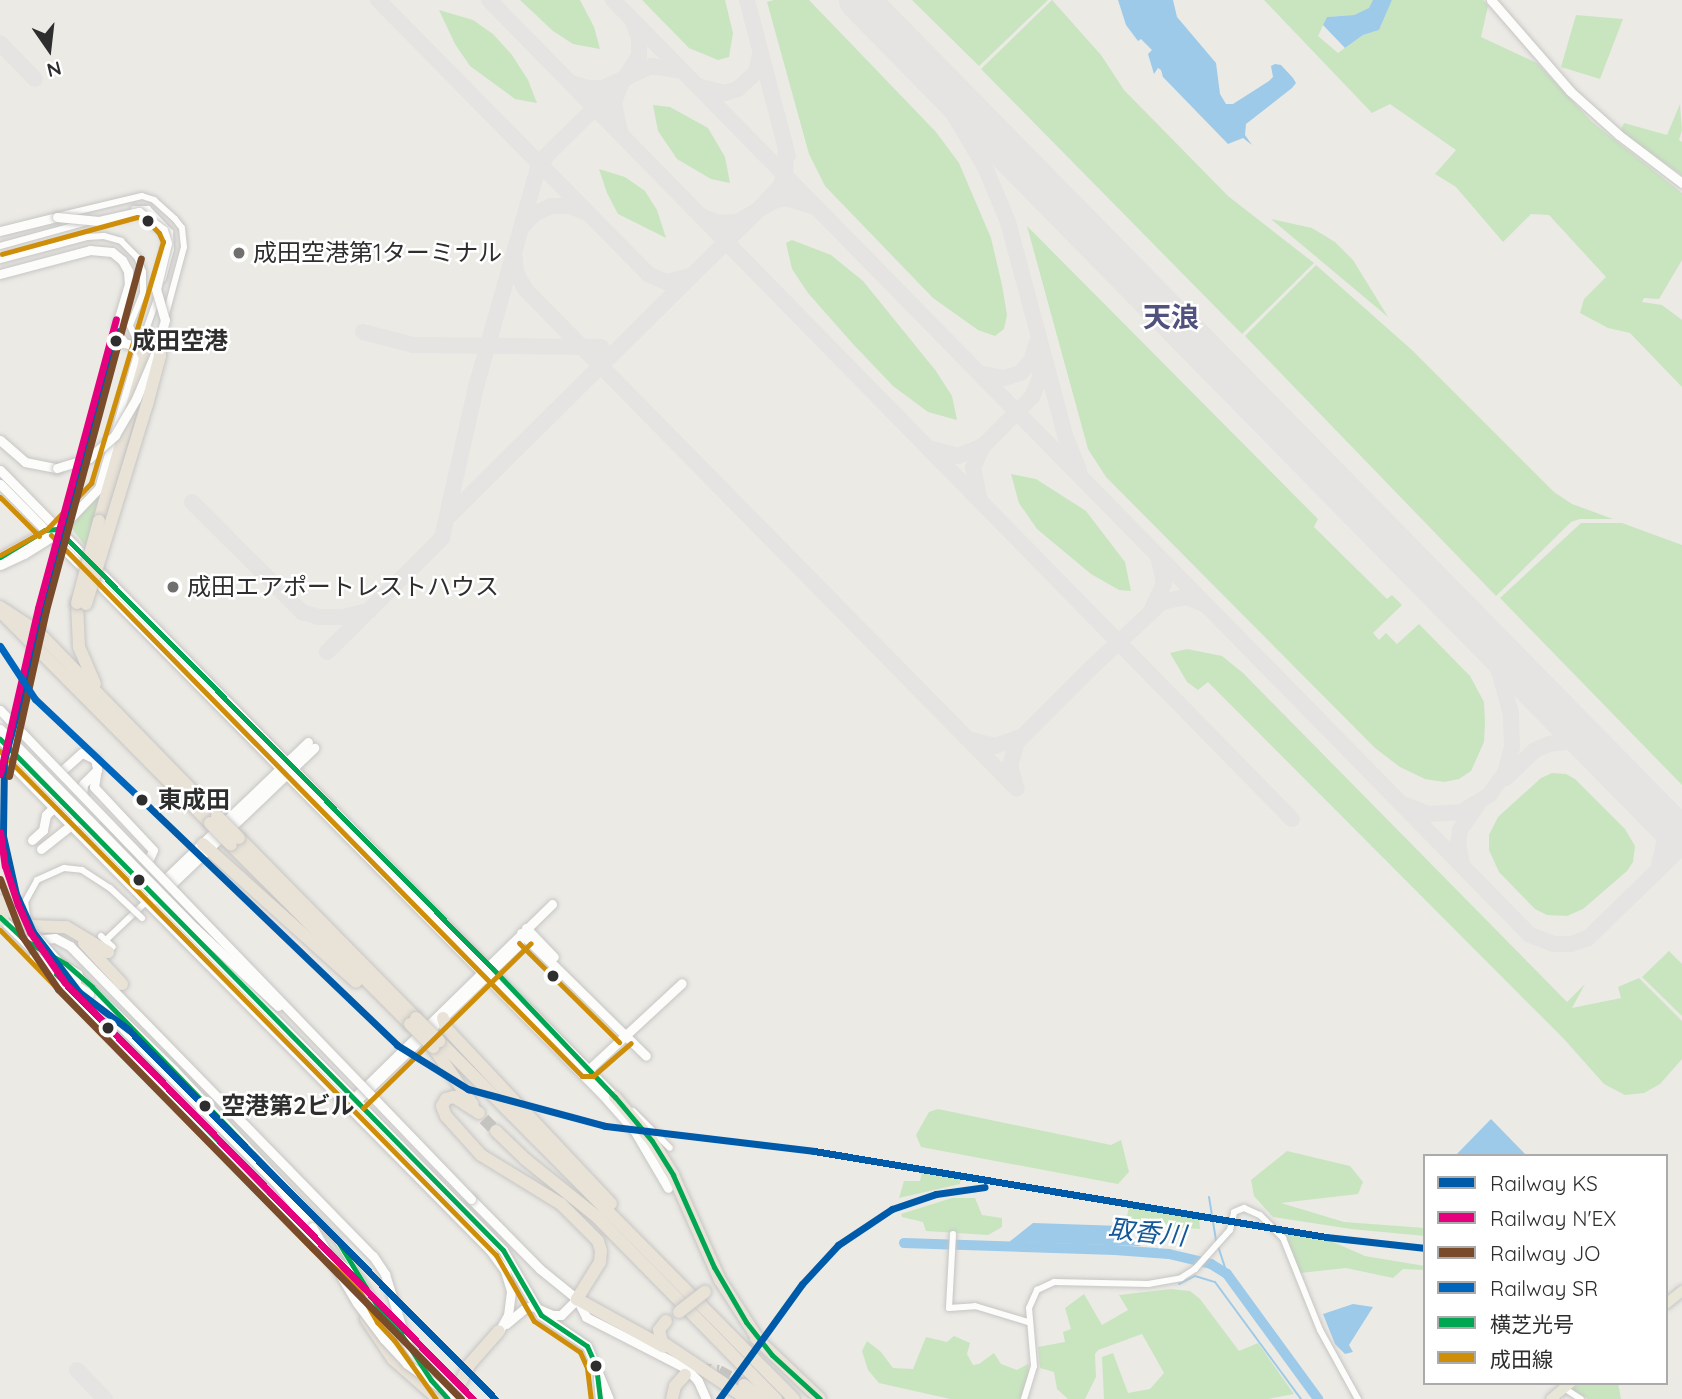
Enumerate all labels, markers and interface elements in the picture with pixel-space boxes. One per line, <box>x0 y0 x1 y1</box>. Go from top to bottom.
north arrow <box>14 14 84 84</box>
text: N <box>44 56 64 83</box>
unlabelled marker <box>141 214 155 228</box>
place label: 成田空港第1ターミナル <box>253 239 502 267</box>
marker: 成田空港第1ターミナル <box>231 245 247 261</box>
district label: 天浪 <box>1143 300 1199 334</box>
place label: 成田空港 <box>132 327 228 355</box>
marker: 成田空港 <box>106 331 126 351</box>
place label: 成田エアポートレストハウス <box>187 573 499 601</box>
marker: 成田エアポートレストハウス <box>165 579 181 595</box>
place label: 東成田 <box>158 786 230 814</box>
marker: 東成田 <box>132 790 152 810</box>
unlabelled marker <box>132 873 146 887</box>
unlabelled marker <box>546 969 560 983</box>
unlabelled marker <box>101 1021 115 1035</box>
place label: 空港第2ビル <box>221 1092 355 1120</box>
marker: 空港第2ビル <box>195 1096 215 1116</box>
legend <box>1423 1154 1668 1385</box>
text: Railway KS <box>1490 1170 1598 1196</box>
text: Railway N'EX <box>1490 1205 1616 1231</box>
water label: 取香川 <box>1107 1212 1187 1252</box>
text: Railway JO <box>1490 1240 1600 1266</box>
text: Railway SR <box>1490 1275 1598 1301</box>
text: 横芝光号 <box>1490 1311 1574 1337</box>
text: 成田線 <box>1490 1346 1553 1372</box>
unlabelled marker <box>589 1359 603 1373</box>

